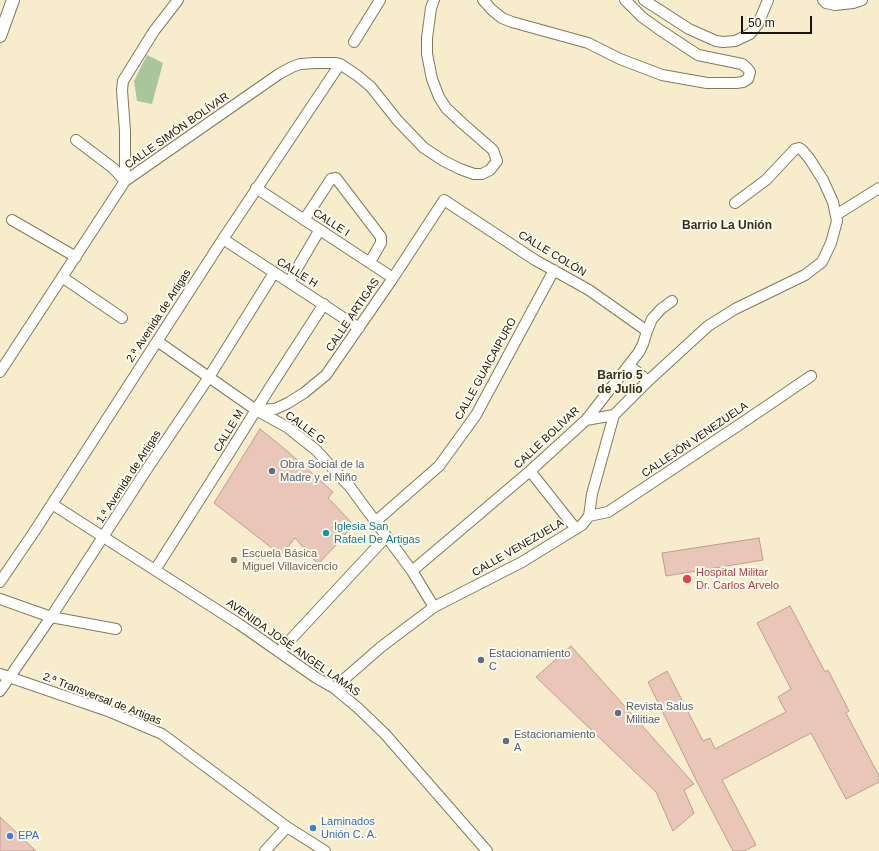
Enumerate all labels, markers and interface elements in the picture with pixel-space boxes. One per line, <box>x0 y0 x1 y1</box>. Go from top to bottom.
scale bar <box>743 8 814 34</box>
text: 50 m <box>748 16 775 30</box>
street label: CALLE SIMÓN BOLÍVAR <box>122 90 232 172</box>
street label: CALLE I <box>310 206 352 240</box>
district label: Barrio La Unión <box>682 219 772 233</box>
street label: CALLE COLÓN <box>516 229 588 279</box>
street label: CALLE H <box>274 255 320 291</box>
street label: 2.ª Avenida de Artigas <box>124 267 194 365</box>
street label: CALLE ARTIGAS <box>323 276 383 354</box>
street label: CALLE GUAICAIPURO <box>452 316 520 422</box>
district label: Barrio 5 de Julio <box>597 369 643 397</box>
street label: CALLEJÓN VENEZUELA <box>639 399 751 481</box>
street label: CALLE BOLÍVAR <box>511 404 583 472</box>
street label: CALLE M <box>211 407 247 455</box>
street label: CALLE G <box>282 409 328 447</box>
street label: 1.ª Avenida de Artigas <box>94 428 164 526</box>
place label: Obra Social de la Madre y el Niño <box>280 458 364 484</box>
marker: Obra Social de la Madre y el Niño <box>267 466 277 476</box>
street label: CALLE VENEZUELA <box>470 516 566 580</box>
place label: Iglesia San Rafael De Artigas <box>334 520 420 546</box>
marker: Iglesia San Rafael De Artigas <box>321 528 331 538</box>
place label: Escuela Básica Miguel Villavicencio <box>242 547 338 573</box>
marker: Escuela Básica Miguel Villavicencio <box>229 555 239 565</box>
place label: Hospital Militar Dr. Carlos Arvelo <box>696 566 779 592</box>
marker: Hospital Militar Dr. Carlos Arvelo <box>681 573 693 585</box>
street label: AVENIDA JOSÉ ANGEL LAMAS <box>224 597 362 699</box>
place label: Estacionamiento C <box>489 647 570 673</box>
marker: Estacionamiento C <box>476 655 486 665</box>
street label: 2.ª Transversal de Artigas <box>41 670 163 728</box>
place label: Revista Salus Militiae <box>626 700 693 726</box>
marker: Revista Salus Militiae <box>613 708 623 718</box>
place label: Estacionamiento A <box>514 728 595 754</box>
marker: Estacionamiento A <box>501 736 511 746</box>
place label: Laminados Unión C. A. <box>321 815 377 841</box>
marker: Laminados Unión C. A. <box>308 823 318 833</box>
place label: EPA <box>18 829 39 843</box>
marker: EPA <box>5 831 15 841</box>

